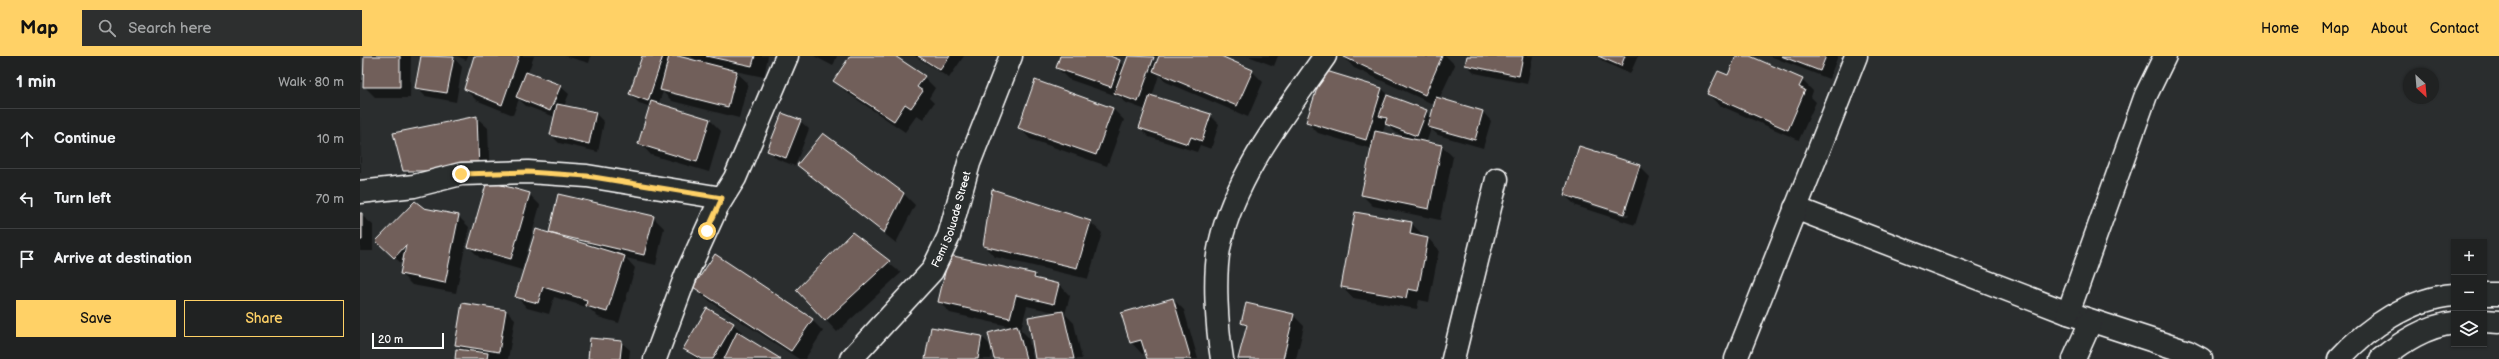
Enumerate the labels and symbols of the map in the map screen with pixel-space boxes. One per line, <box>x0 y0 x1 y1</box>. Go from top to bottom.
north arrow <box>2403 68 2439 104</box>
route end <box>452 165 470 183</box>
street label: Femi Soluade Street <box>929 169 974 270</box>
route start <box>698 222 716 240</box>
scale bar <box>372 331 444 350</box>

